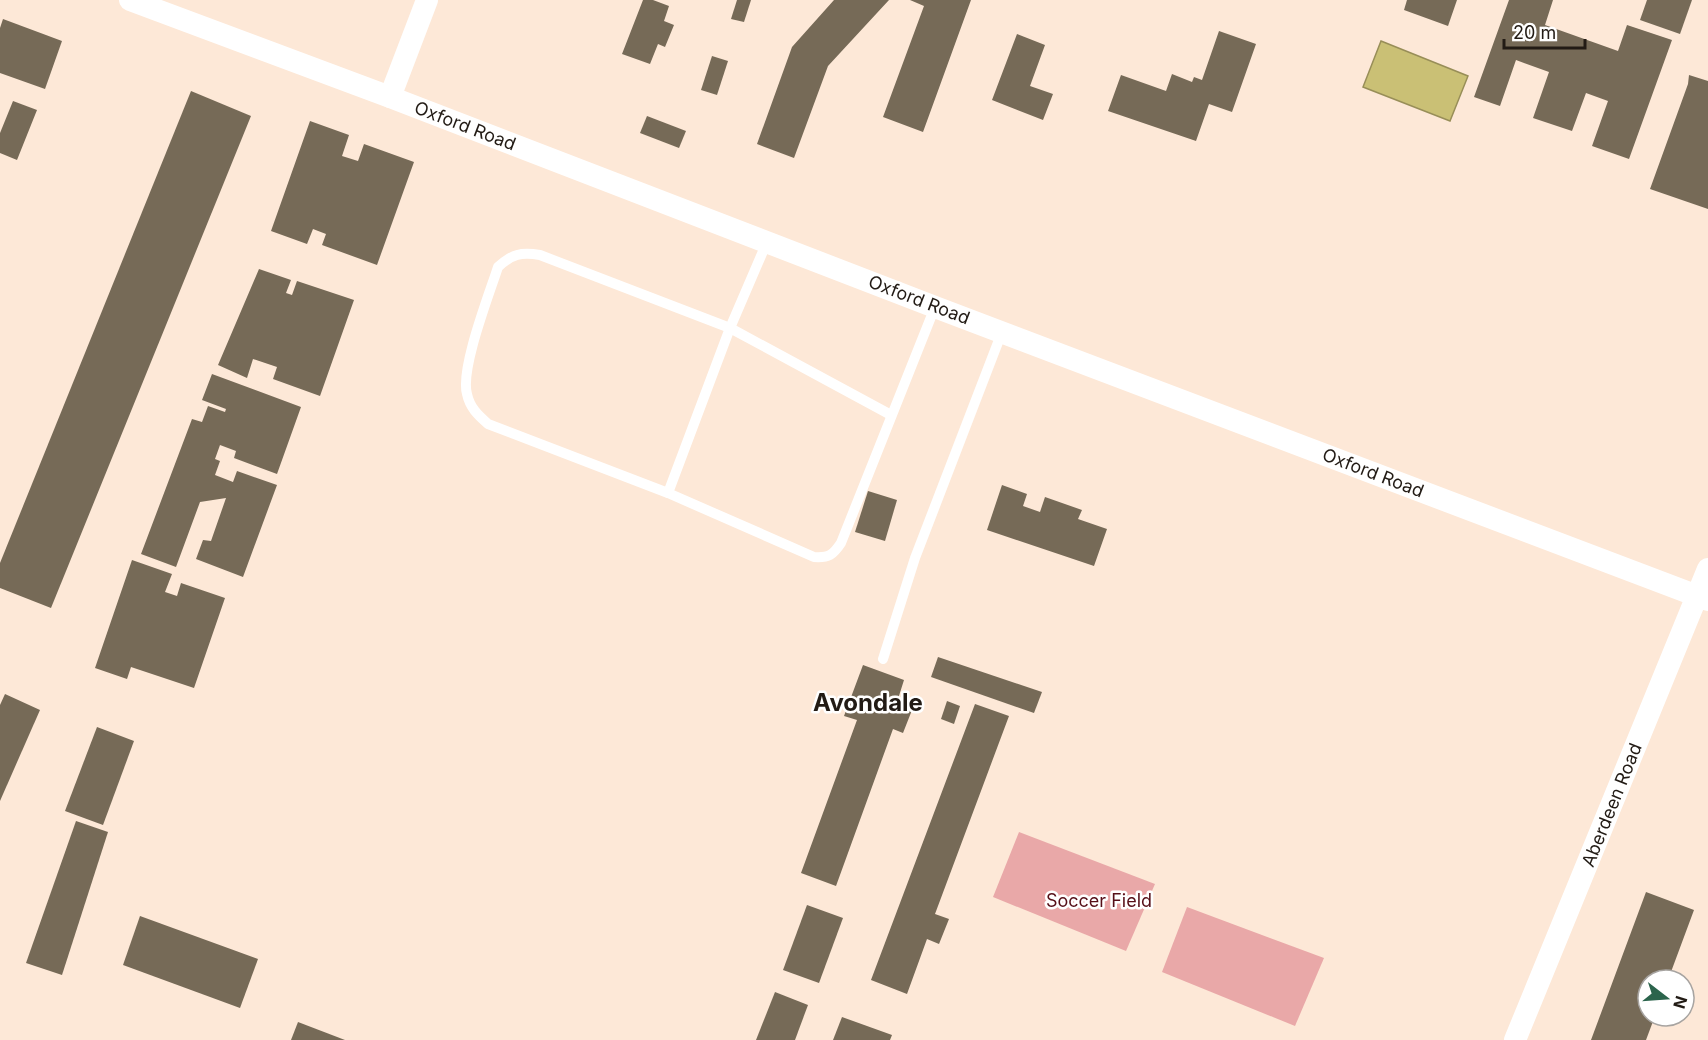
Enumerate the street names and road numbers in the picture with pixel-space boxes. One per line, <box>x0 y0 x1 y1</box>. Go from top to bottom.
street label: Oxford Road <box>412 97 519 154</box>
street label: Oxford Road <box>866 271 973 328</box>
street label: Oxford Road <box>1320 444 1427 501</box>
street label: Aberdeen Road <box>1577 740 1646 870</box>

